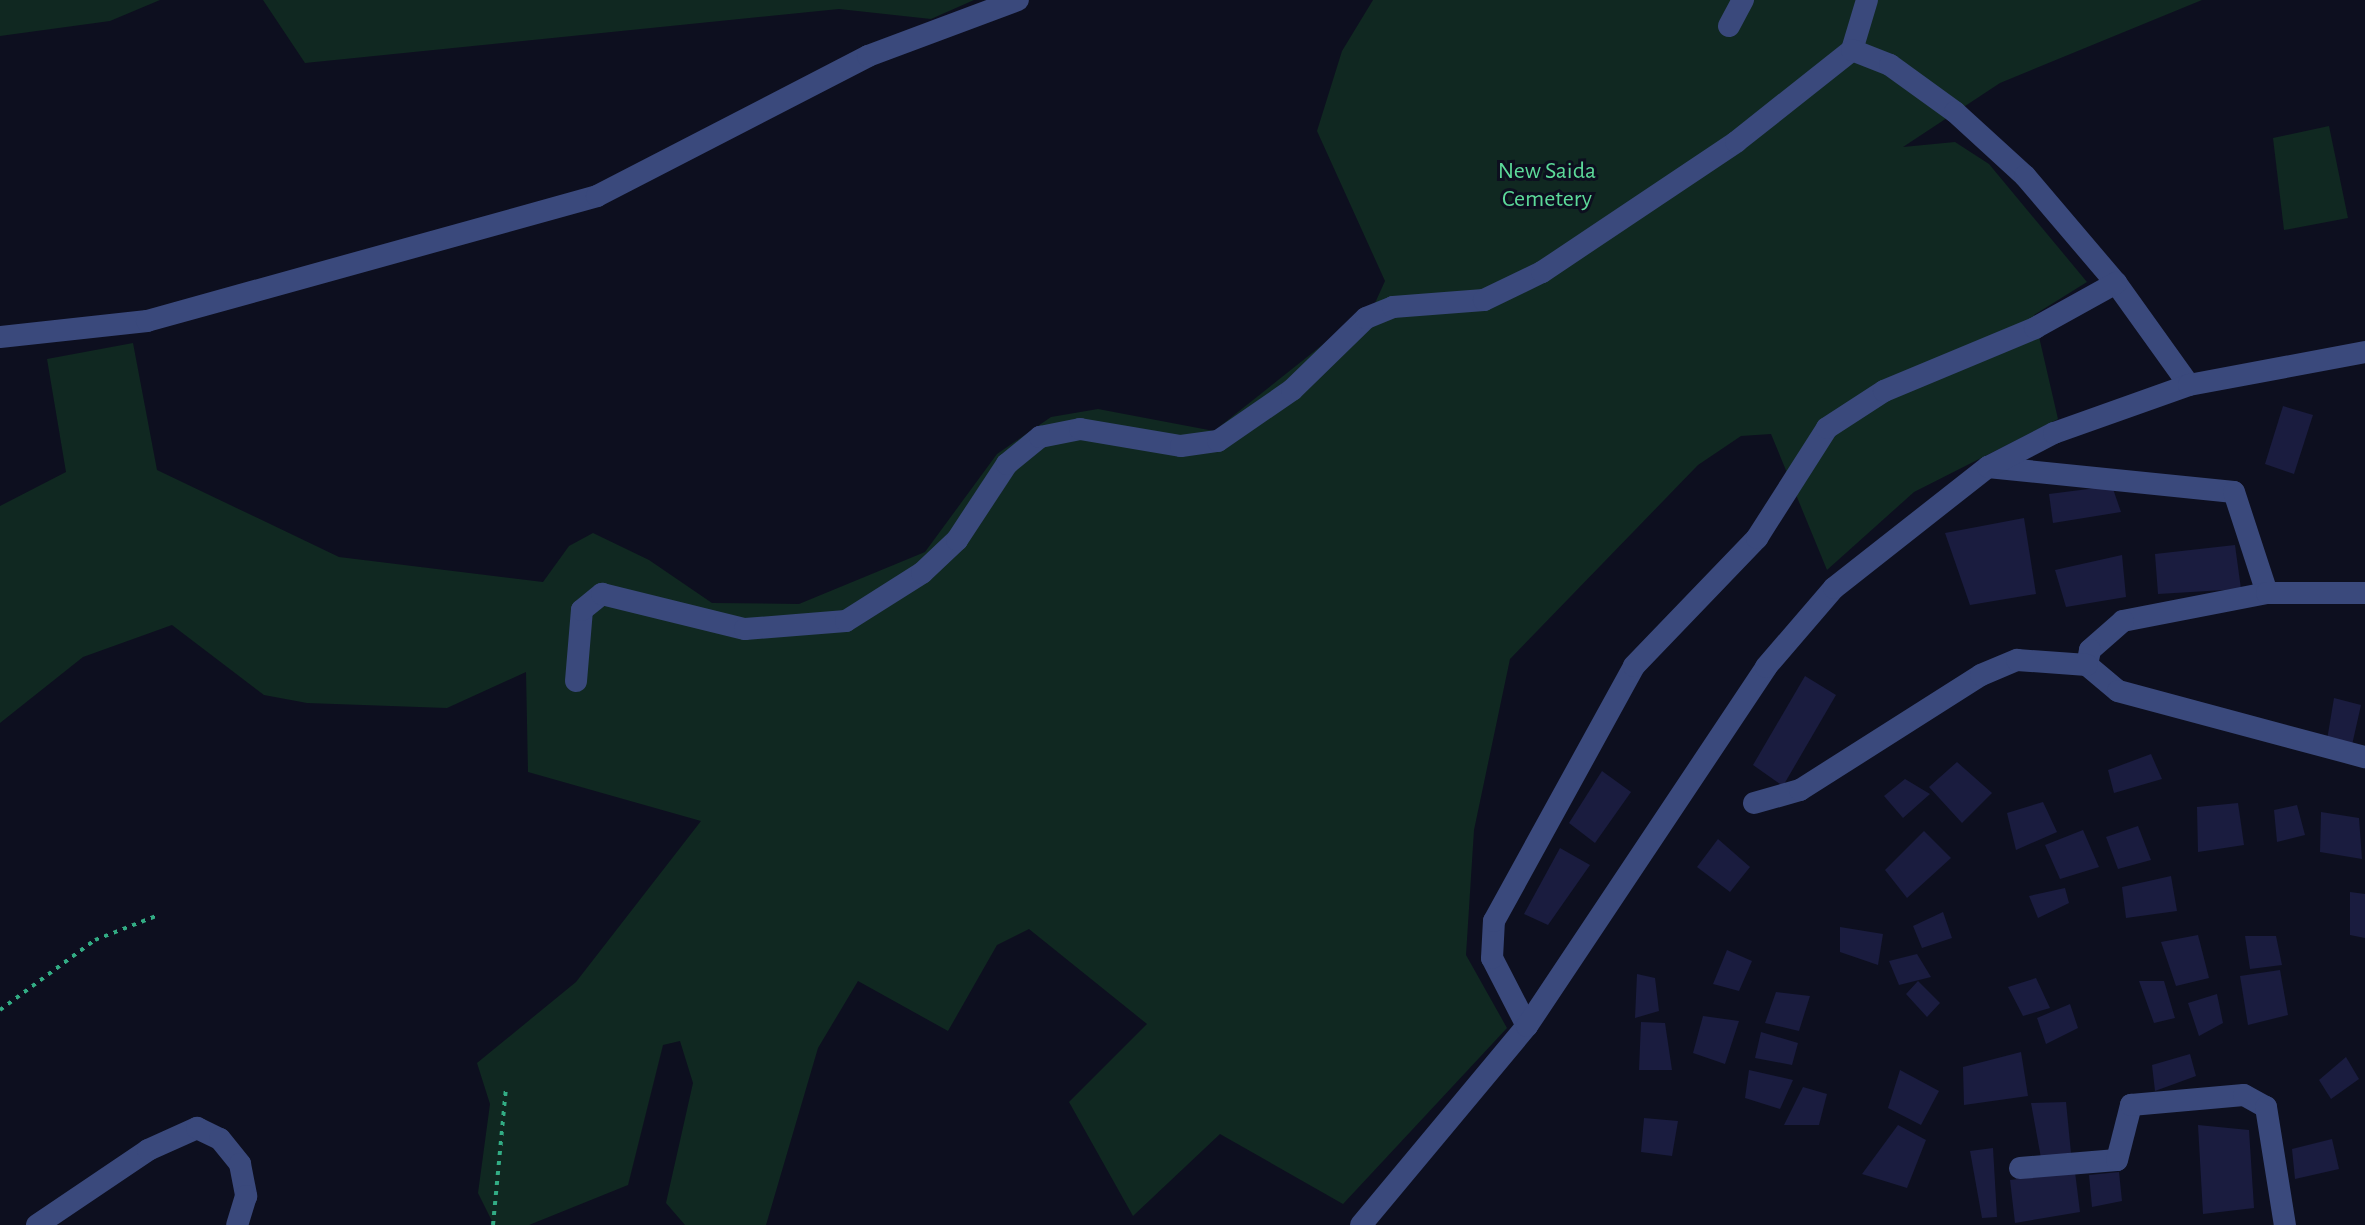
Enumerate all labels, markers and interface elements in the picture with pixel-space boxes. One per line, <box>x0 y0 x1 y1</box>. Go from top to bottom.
park label: New Saida Cemetery <box>1498 158 1596 214</box>

